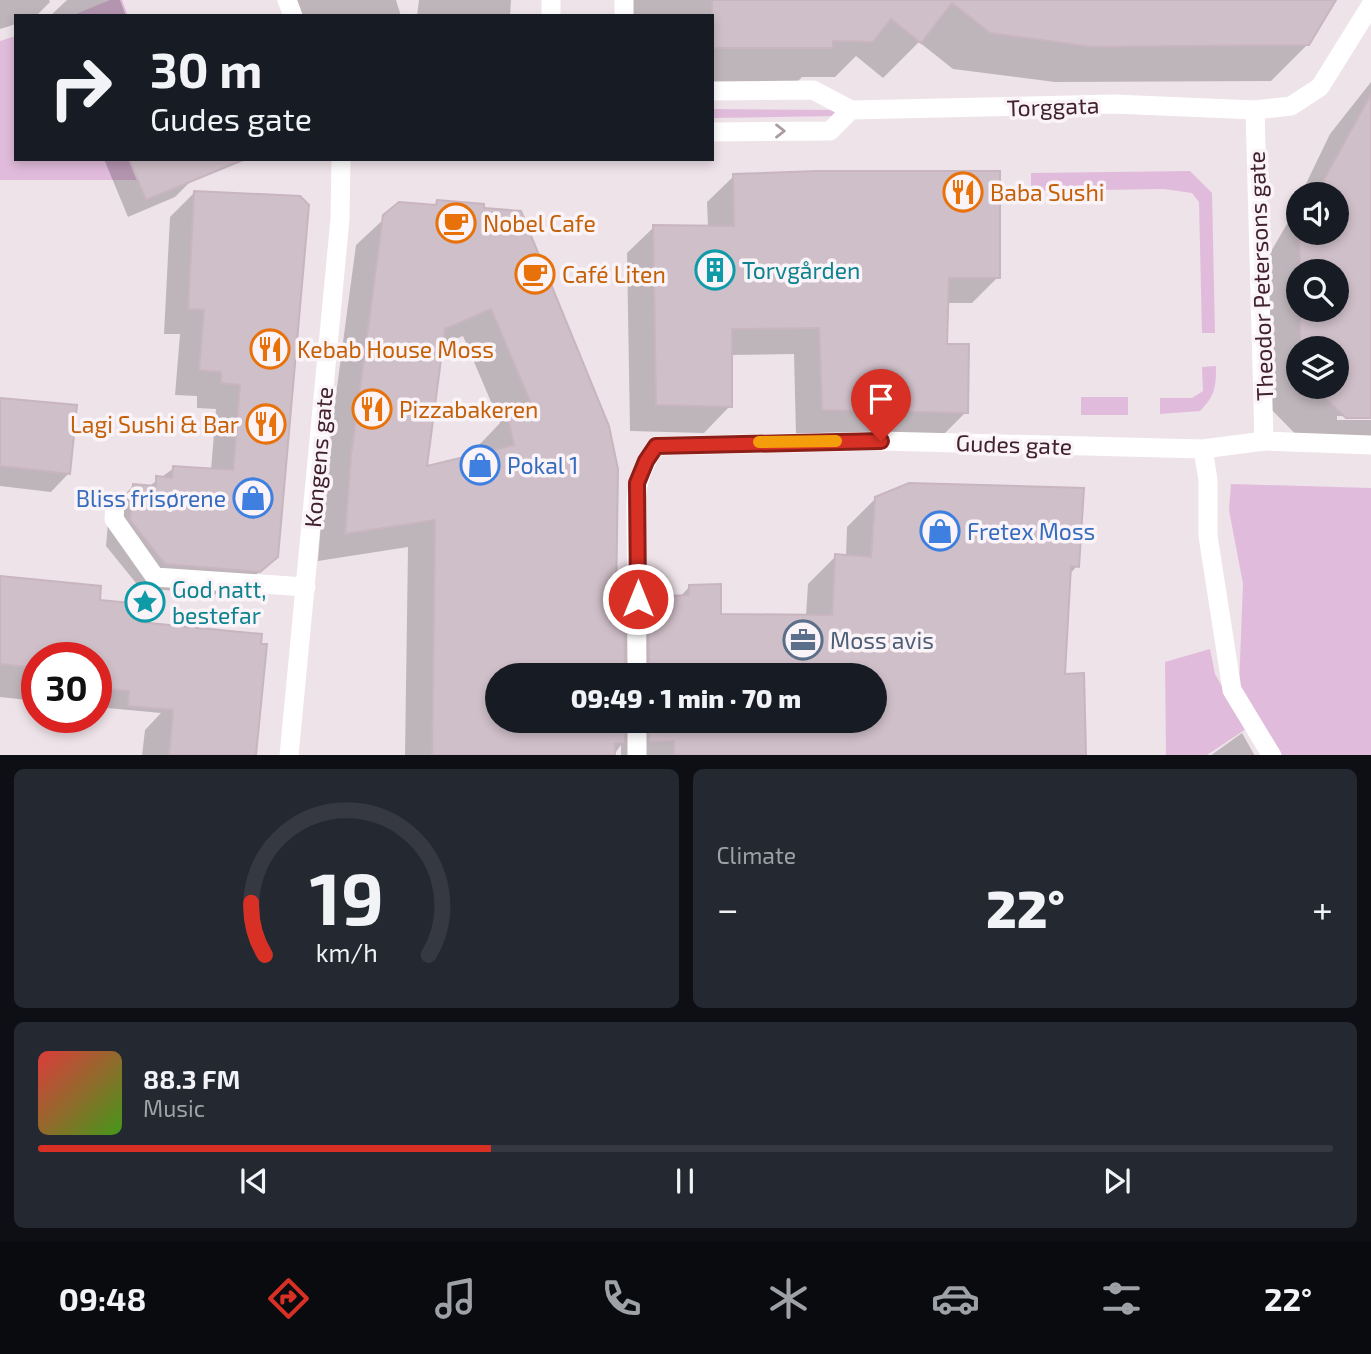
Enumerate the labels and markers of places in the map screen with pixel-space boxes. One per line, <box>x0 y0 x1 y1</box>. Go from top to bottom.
restaurant icon: Baba Sushi <box>942 171 984 213</box>
place label: Baba Sushi <box>990 178 1105 206</box>
cafe icon: Nobel Cafe <box>435 202 477 244</box>
place label: Nobel Cafe <box>483 209 596 237</box>
building icon: Torvgården <box>694 249 736 291</box>
cafe icon: Café Liten <box>514 253 556 295</box>
place label: Torvgården <box>742 256 860 284</box>
place label: Café Liten <box>562 260 666 288</box>
restaurant icon: Kebab House Moss <box>249 328 291 370</box>
place label: Kebab House Moss <box>297 335 494 363</box>
pin <box>851 369 911 441</box>
restaurant icon: Pizzabakeren <box>351 388 393 430</box>
place label: Pizzabakeren <box>399 395 538 423</box>
restaurant icon: Lagi Sushi & Bar <box>245 403 287 445</box>
place label: Lagi Sushi & Bar <box>70 410 239 438</box>
shop icon: Pokal 1 <box>459 444 501 486</box>
place label: Pokal 1 <box>507 451 578 479</box>
shop icon: Bliss frisørene <box>232 477 274 519</box>
place label: Bliss frisørene <box>76 484 226 512</box>
shop icon: Fretex Moss <box>919 510 961 552</box>
place label: Fretex Moss <box>967 517 1095 545</box>
place label: God natt, bestefar <box>172 575 267 629</box>
place icon: God natt, bestefar <box>124 581 166 623</box>
office icon: Moss avis <box>782 619 824 661</box>
place label: Moss avis <box>830 626 934 654</box>

